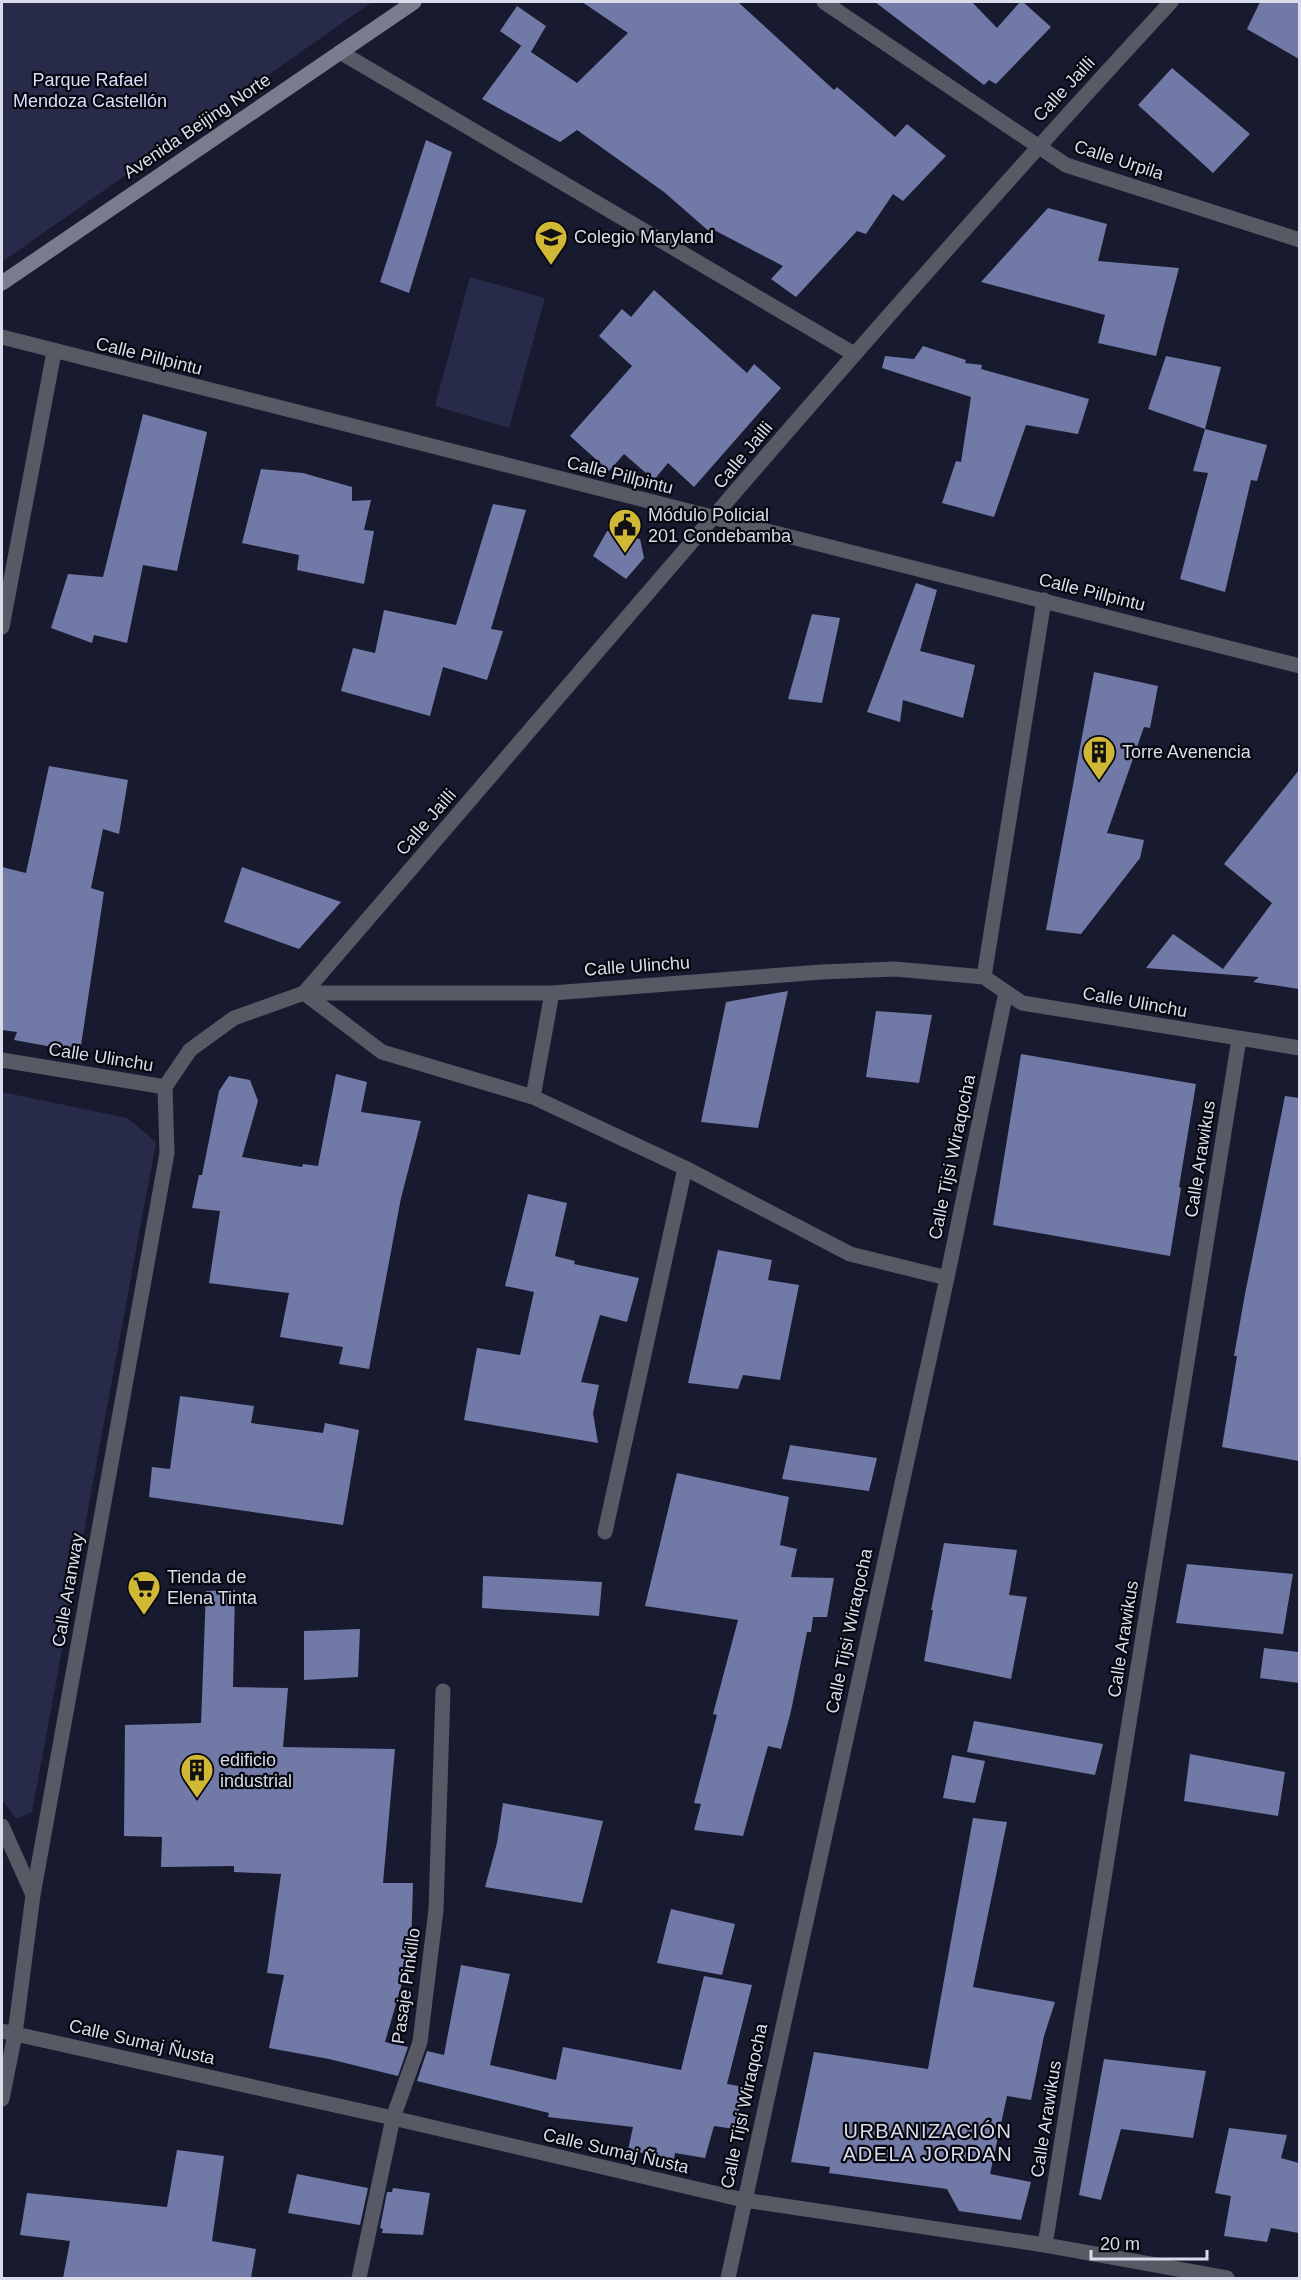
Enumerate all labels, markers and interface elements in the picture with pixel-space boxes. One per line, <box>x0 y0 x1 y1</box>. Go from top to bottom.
street label: Calle Jailli <box>1029 53 1099 125</box>
street label: Avenida Beijing Norte <box>120 69 274 183</box>
park label: Parque Rafael Mendoza Castellón <box>13 70 167 111</box>
street label: Calle Urpila <box>1072 136 1167 184</box>
school or university icon: Colegio Maryland <box>533 219 569 266</box>
place label: Colegio Maryland <box>574 227 714 247</box>
street label: Calle Pillpintu <box>94 333 204 379</box>
street label: Calle Jailli <box>709 418 777 492</box>
street label: Calle Pillpintu <box>565 452 675 498</box>
place label: Módulo Policial 201 Condebamba <box>648 505 792 546</box>
public building icon: Módulo Policial 201 Condebamba <box>607 507 643 554</box>
street label: Calle Pillpintu <box>1037 569 1147 615</box>
building icon: Torre Avenencia <box>1081 734 1117 781</box>
place label: Torre Avenencia <box>1122 742 1252 762</box>
street label: Calle Jailli <box>392 785 460 859</box>
street label: Calle Ulinchu <box>583 952 691 980</box>
street label: Calle Ulinchu <box>1081 983 1189 1021</box>
street label: Calle Ulinchu <box>47 1039 155 1075</box>
street label: Calle Tijsi Wiraqocha <box>925 1072 979 1241</box>
street label: Calle Arawikus <box>1181 1099 1219 1219</box>
street label: Calle Aranway <box>48 1532 88 1648</box>
street label: Calle Tijsi Wiraqocha <box>822 1546 876 1715</box>
place label: Tienda de Elena Tinta <box>167 1567 258 1608</box>
supermarket icon: Tienda de Elena Tinta <box>126 1569 162 1616</box>
street label: Calle Arawikus <box>1104 1579 1142 1699</box>
place label: edificio industrial <box>220 1750 292 1791</box>
building icon: edificio industrial <box>179 1752 215 1799</box>
street label: Pasaje Pinkillo <box>388 1927 424 2045</box>
street label: Calle Sumaj Ñusta <box>67 2015 218 2069</box>
street label: Calle Tijsi Wiraqocha <box>717 2021 771 2190</box>
street label: Calle Arawikus <box>1027 2059 1065 2179</box>
district label: URBANIZACIÓN ADELA JORDAN <box>843 2120 1013 2165</box>
street label: Calle Sumaj Ñusta <box>541 2124 692 2178</box>
scale bar <box>1091 2223 1206 2261</box>
text: 20 m <box>1100 2234 1140 2254</box>

